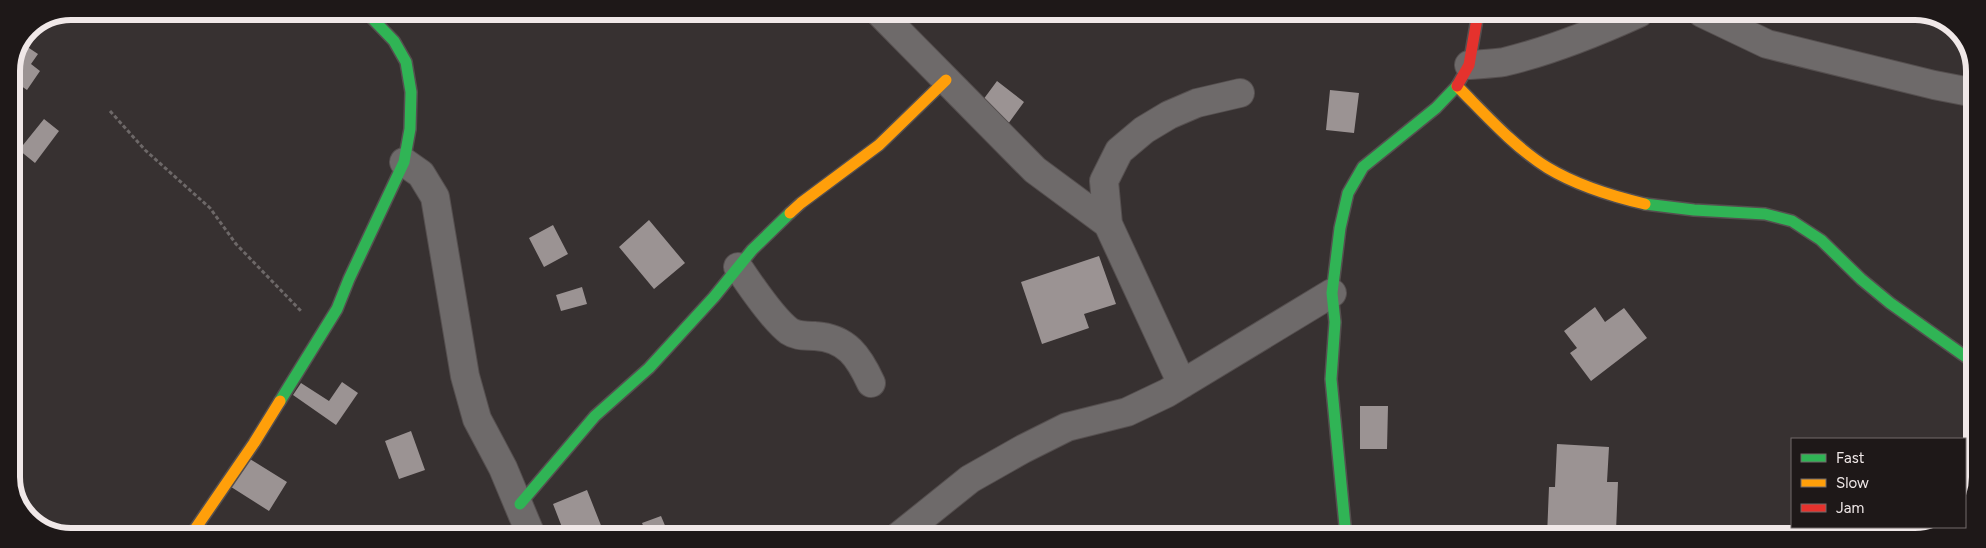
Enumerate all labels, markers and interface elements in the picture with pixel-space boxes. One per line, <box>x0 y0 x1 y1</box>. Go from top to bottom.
legend <box>1791 438 1966 528</box>
text: Fast <box>1836 449 1865 467</box>
text: Slow <box>1836 474 1869 492</box>
text: Jam <box>1836 499 1864 517</box>

